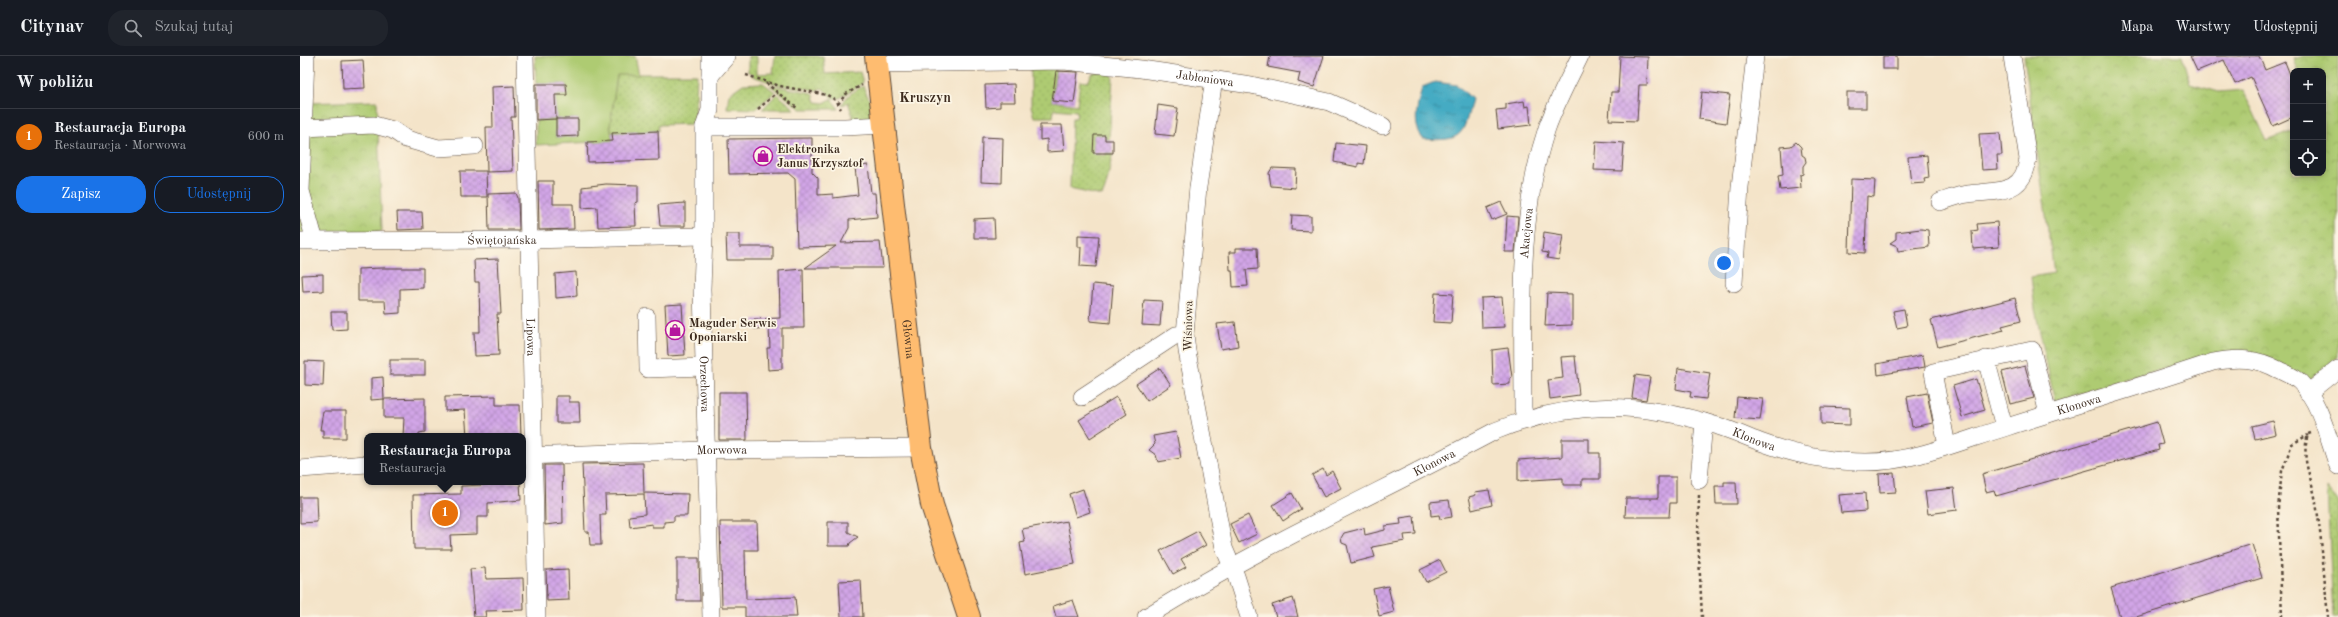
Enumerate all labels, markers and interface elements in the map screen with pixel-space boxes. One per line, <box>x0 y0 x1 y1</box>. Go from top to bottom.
search box <box>108 10 388 46</box>
icon: search <box>122 17 144 39</box>
text: Citynav <box>20 18 84 37</box>
text: Szukaj tutaj <box>154 20 233 35</box>
text: Mapa <box>2120 20 2153 34</box>
text: Warstwy <box>2175 20 2231 34</box>
text: Udostępnij <box>2253 20 2318 34</box>
map controls <box>2290 68 2326 176</box>
button: + <box>2290 68 2326 104</box>
street label: Jabłoniowa <box>1175 69 1234 89</box>
text: W pobliżu <box>16 74 93 91</box>
district label: Kruszyn <box>899 91 951 105</box>
button: − <box>2290 104 2326 140</box>
text: Restauracja Europa <box>54 121 186 136</box>
text: 1 <box>25 130 33 143</box>
text: 600 m <box>247 130 284 143</box>
text: Restauracja · Morwowa <box>54 139 186 152</box>
button: locate <box>2290 140 2326 176</box>
place label: Elektronika Janus Krzysztof <box>777 144 864 170</box>
shop icon: Elektronika Janus Krzysztof <box>752 145 774 167</box>
button: Zapisz <box>16 176 146 213</box>
button: Udostępnij <box>154 176 284 213</box>
street label: Akacjowa <box>1519 207 1536 259</box>
street label: Świętojańska <box>467 231 537 247</box>
your location <box>1714 253 1734 273</box>
street label: Wiśniowa <box>1183 300 1195 352</box>
street label: Lipowa <box>524 318 536 356</box>
place label: Maguder Serwis Oponiarski <box>689 318 776 344</box>
shop icon: Maguder Serwis Oponiarski <box>664 319 686 341</box>
street label: Główna <box>899 319 916 360</box>
street label: Orzechowa <box>697 355 710 412</box>
street label: Klonowa <box>2056 393 2103 418</box>
street label: Klonowa <box>1730 426 1777 454</box>
popup <box>364 433 526 485</box>
text: Restauracja Europa <box>379 444 511 459</box>
street label: Morwowa <box>697 445 747 457</box>
street label: Klonowa <box>1412 448 1458 479</box>
text: Restauracja <box>379 462 446 475</box>
pin: 1 <box>432 498 458 528</box>

